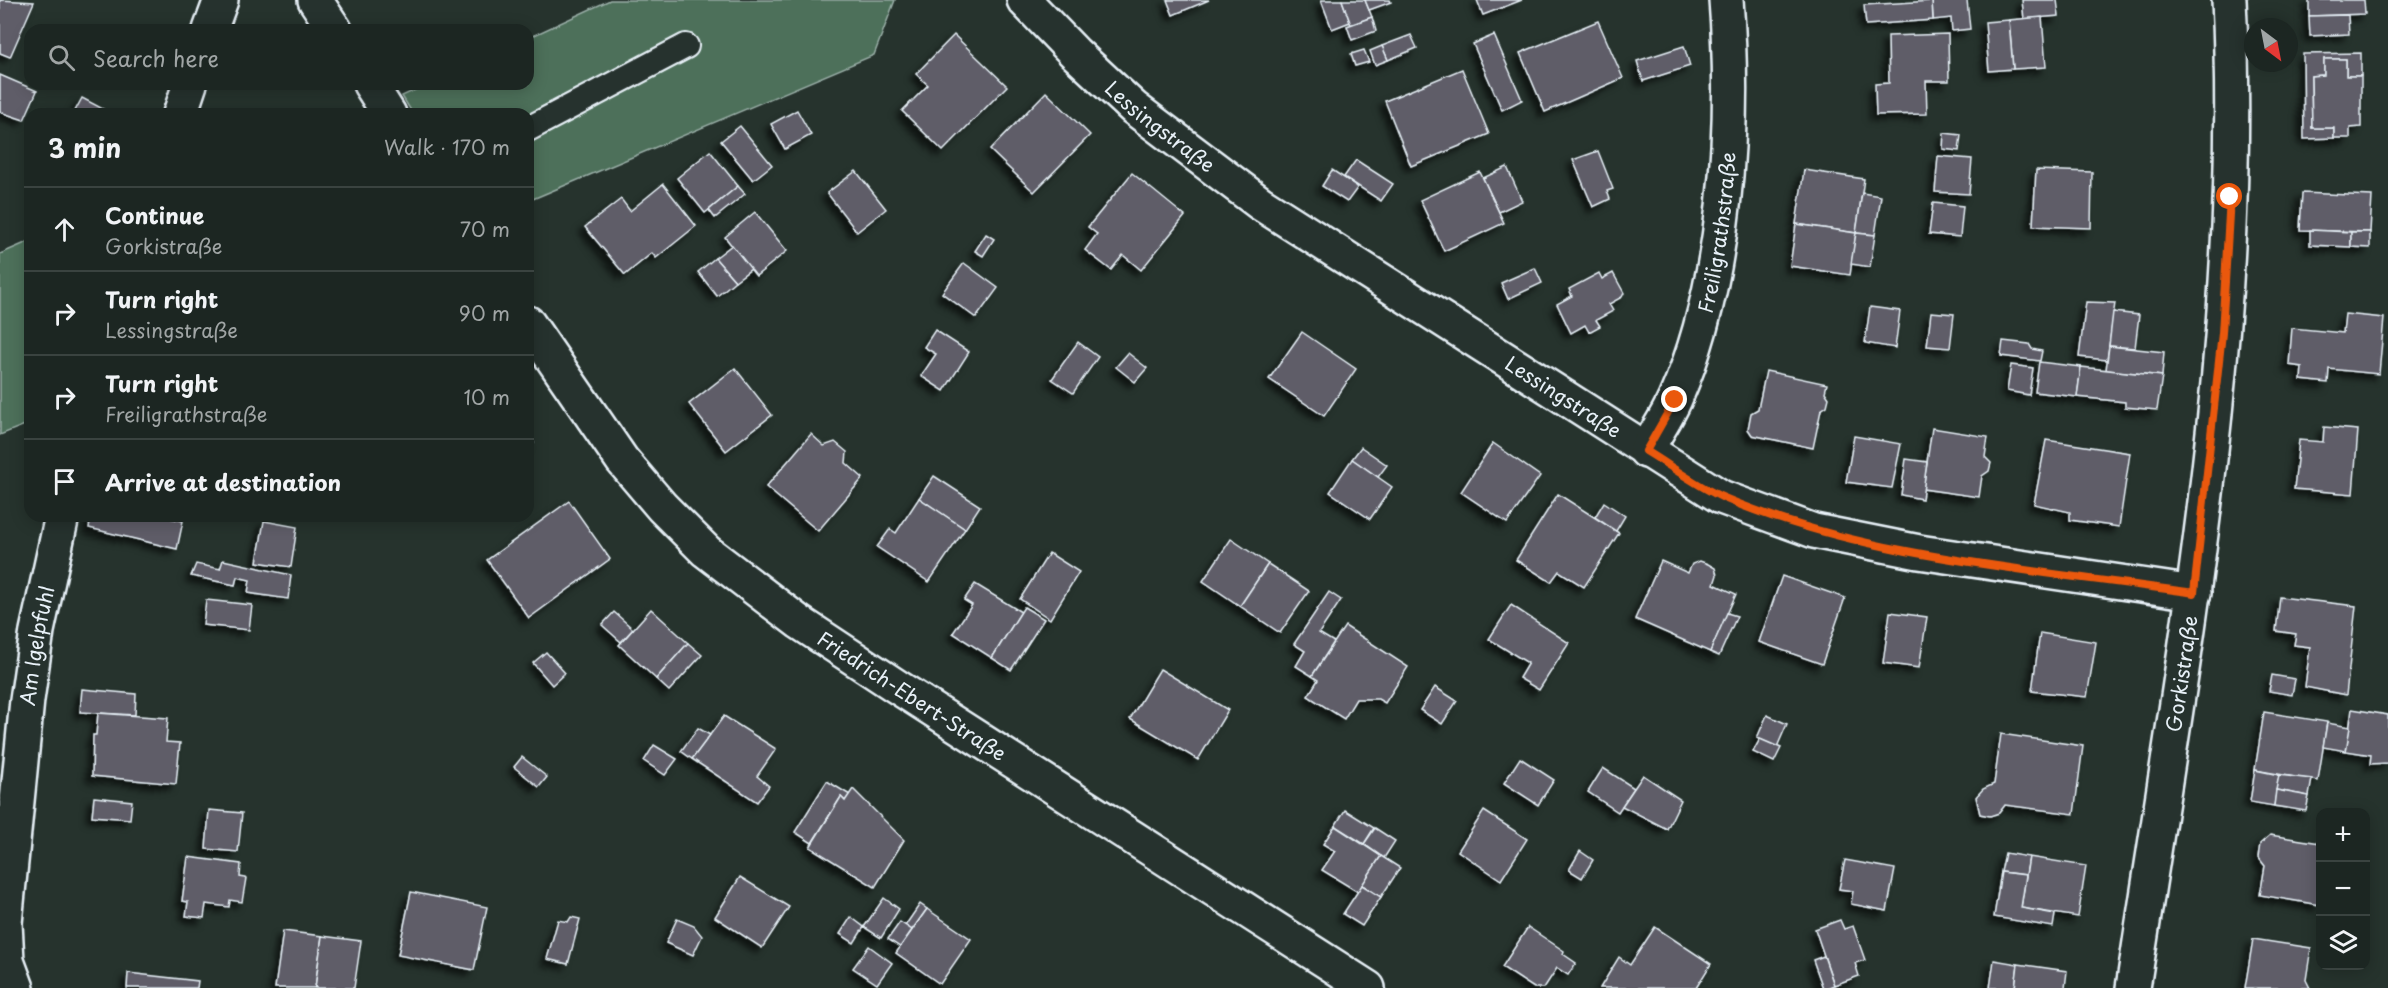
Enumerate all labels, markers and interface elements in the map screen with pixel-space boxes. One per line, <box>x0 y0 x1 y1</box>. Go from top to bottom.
north arrow <box>2244 18 2298 72</box>
search box <box>24 24 534 90</box>
icon: search <box>45 41 78 74</box>
text: Search here <box>93 41 219 74</box>
street label: Lessingstraße <box>1098 73 1222 179</box>
text: 3 min <box>48 128 121 167</box>
text: Walk · 170 m <box>384 132 510 162</box>
street label: Freiligrathstraße <box>1690 151 1743 316</box>
route start <box>2216 183 2242 209</box>
text: Continue <box>105 198 204 231</box>
icon: ahead <box>48 213 81 246</box>
text: 70 m <box>460 214 510 244</box>
text: Gorkistraße <box>105 231 222 261</box>
text: Turn right <box>105 282 218 315</box>
icon: right <box>48 297 81 330</box>
text: 90 m <box>459 298 510 328</box>
text: Lessingstraße <box>105 315 238 345</box>
street label: Lessingstraße <box>1499 348 1628 445</box>
text: Turn right <box>105 366 218 399</box>
icon: right <box>48 381 81 414</box>
text: 10 m <box>463 382 510 412</box>
route end <box>1661 386 1687 412</box>
text: Freiligrathstraße <box>105 399 267 429</box>
icon: arrive <box>48 465 81 498</box>
text: Arrive at destination <box>105 465 341 498</box>
street label: Am Igelpfuhl <box>11 583 61 708</box>
street label: Gorkistraße <box>2158 613 2205 734</box>
street label: Friedrich-Ebert-Straße <box>812 623 1012 768</box>
map controls <box>2316 808 2370 970</box>
button: + <box>2316 808 2370 862</box>
button: − <box>2316 862 2370 916</box>
button: layers <box>2316 916 2370 970</box>

